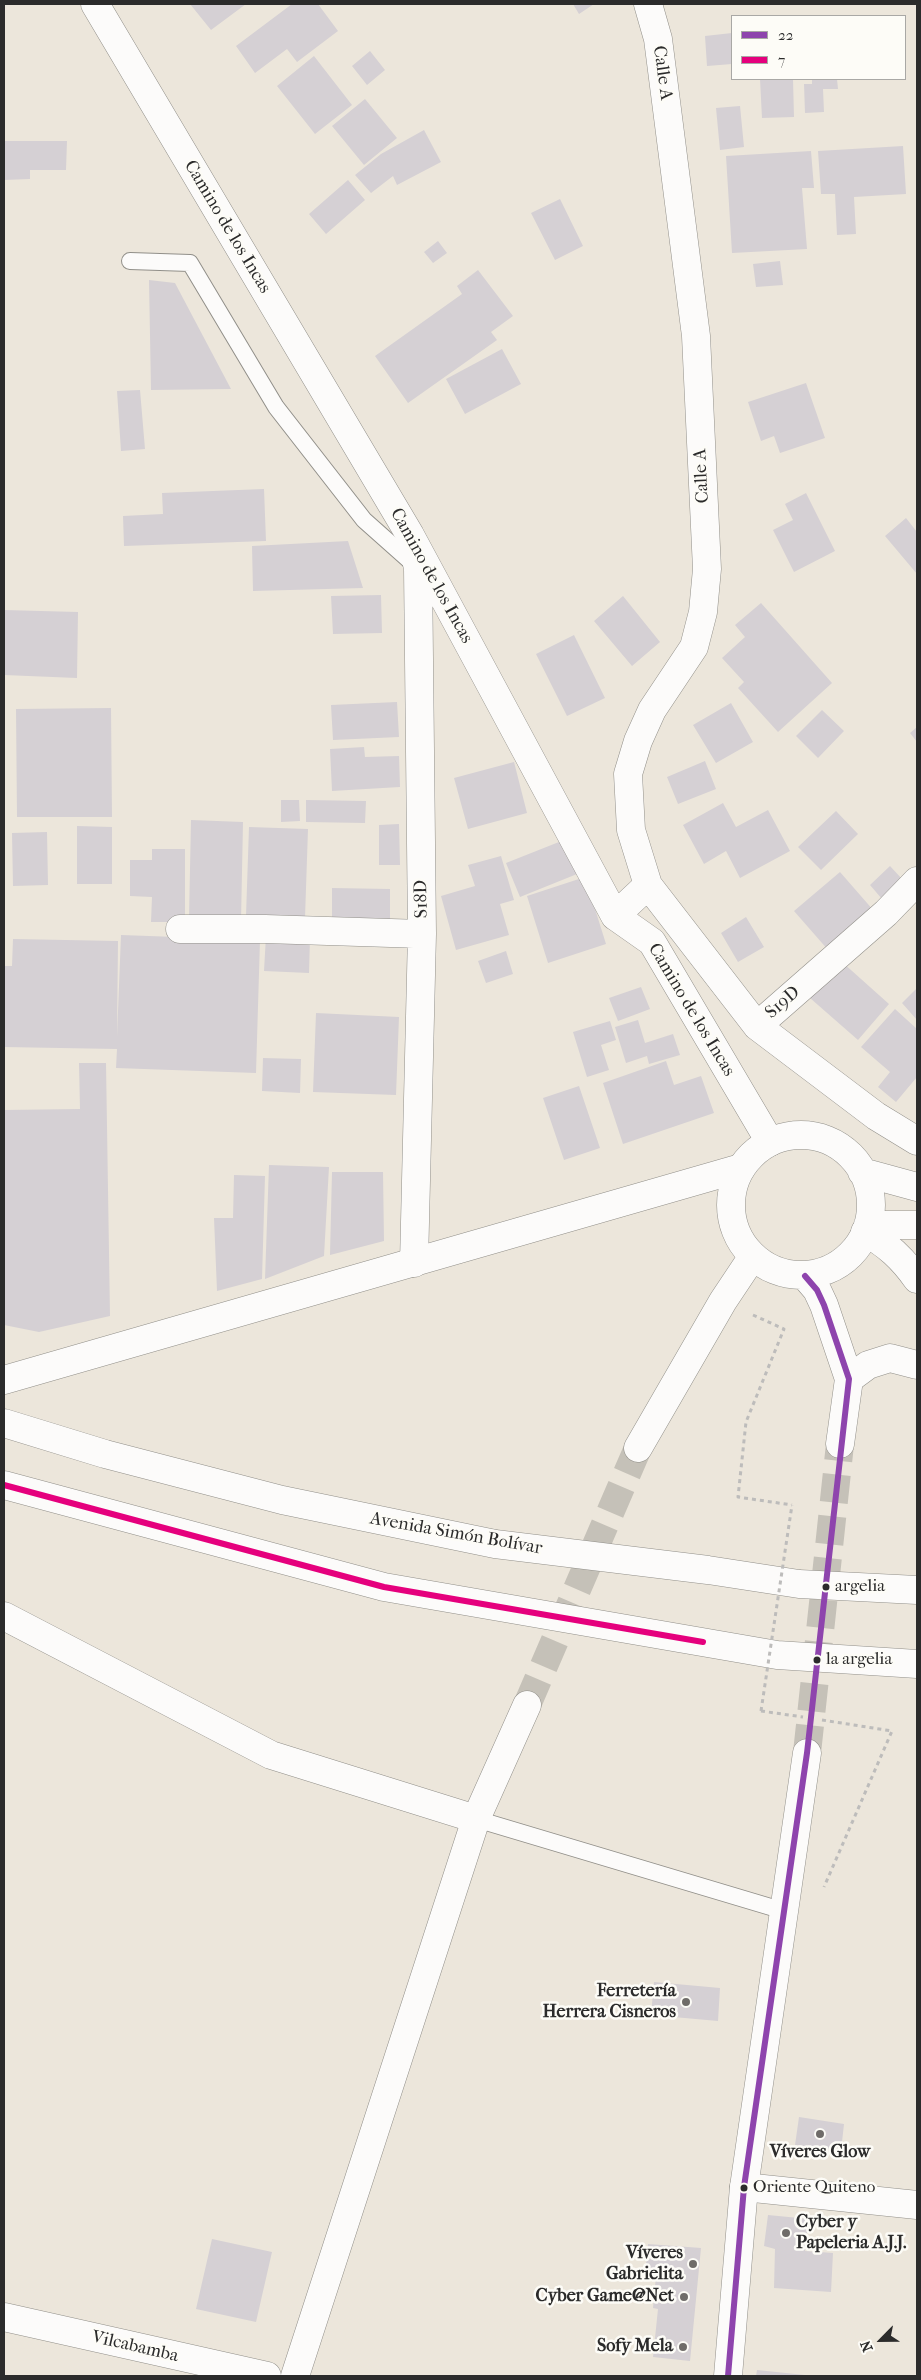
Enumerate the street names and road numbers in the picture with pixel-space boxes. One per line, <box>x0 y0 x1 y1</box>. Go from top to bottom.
street label: Calle A <box>647 44 677 102</box>
street label: Camino de los Incas <box>179 157 275 297</box>
street label: Calle A <box>690 448 714 504</box>
street label: Camino de los Incas <box>385 505 477 647</box>
street label: S18D <box>411 880 433 918</box>
street label: Camino de los Incas <box>643 940 739 1080</box>
street label: S19D <box>761 982 805 1024</box>
street label: Avenida Simón Bolívar <box>368 1508 544 1560</box>
street label: Vilcabamba <box>89 2327 181 2367</box>

